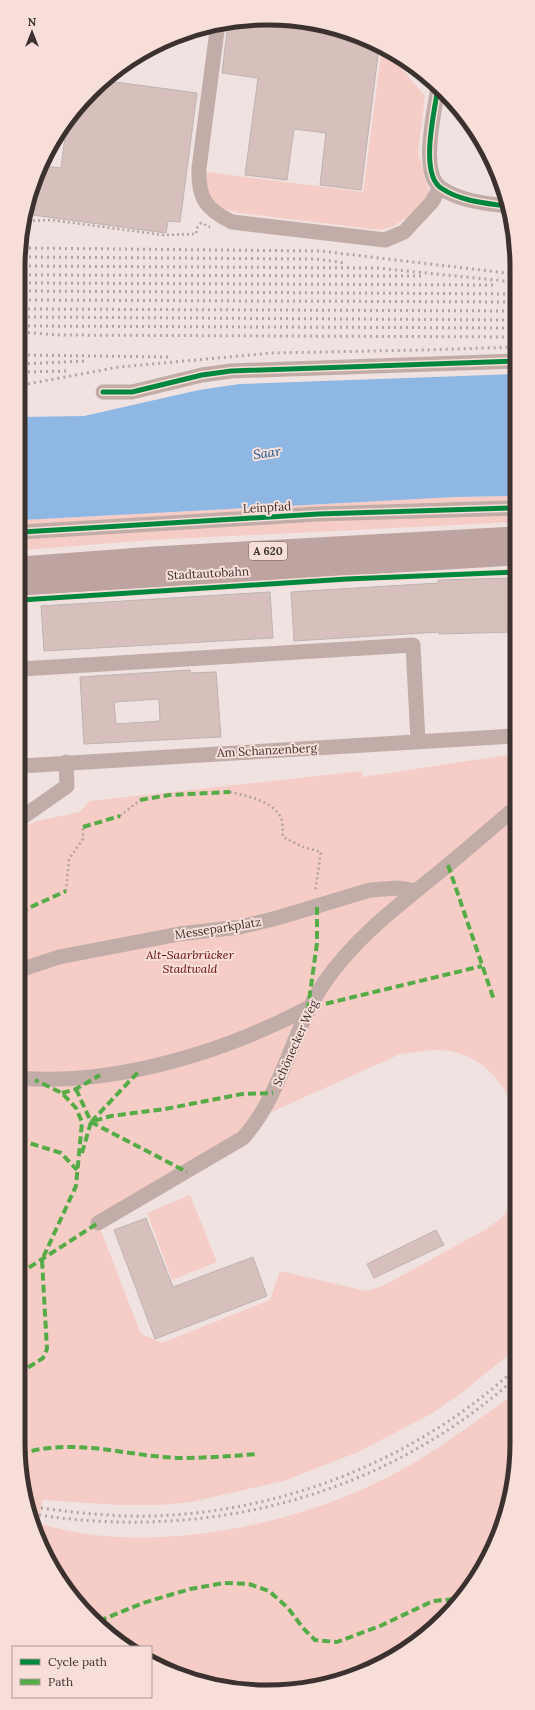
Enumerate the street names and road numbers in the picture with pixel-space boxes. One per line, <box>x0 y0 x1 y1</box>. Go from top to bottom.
street label: Leinpfad <box>242 498 292 516</box>
road number: A 620 <box>249 542 287 560</box>
street label: Stadtautobahn <box>167 563 249 583</box>
street label: Am Schanzenberg <box>215 740 318 760</box>
street label: Messeparkplatz <box>174 914 262 942</box>
street label: Schönecker Weg <box>269 997 321 1089</box>

